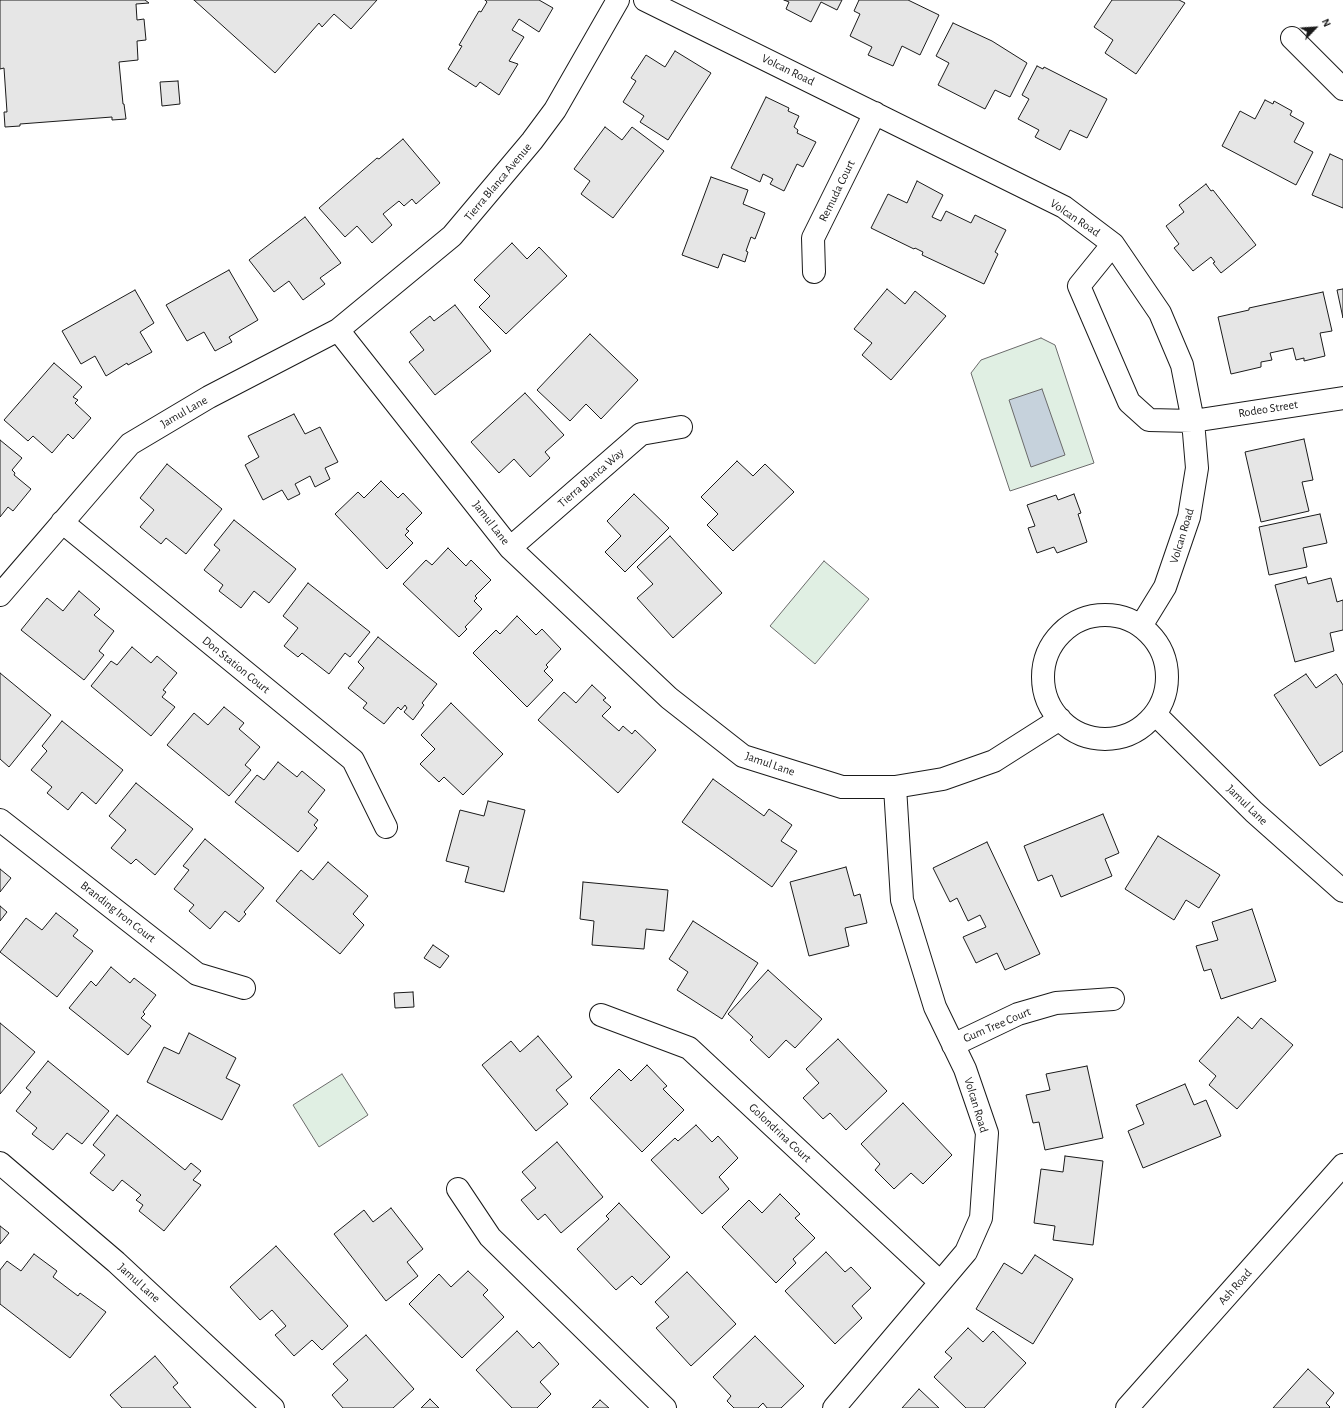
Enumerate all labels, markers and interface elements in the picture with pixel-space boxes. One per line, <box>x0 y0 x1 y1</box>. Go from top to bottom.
north arrow <box>1295 8 1335 48</box>
text: N <box>1320 17 1333 29</box>
street label: Volcan Road <box>759 51 817 89</box>
street label: Tierra Blanca Avenue <box>461 140 535 224</box>
street label: Remuda Court <box>816 158 858 224</box>
street label: Volcan Road <box>1047 196 1103 240</box>
street label: Jamul Lane <box>158 393 210 431</box>
street label: Rodeo Street <box>1237 397 1299 421</box>
street label: Tierra Blanca Way <box>555 445 627 511</box>
street label: Jamul Lane <box>469 498 513 548</box>
street label: Volcan Road <box>1167 507 1197 565</box>
street label: Don Station Court <box>199 633 273 697</box>
street label: Jamul Lane <box>743 749 797 779</box>
street label: Jamul Lane <box>1223 782 1271 828</box>
street label: Branding Iron Court <box>78 878 158 946</box>
street label: Gum Tree Court <box>961 1004 1033 1046</box>
street label: Volcan Road <box>961 1076 991 1134</box>
street label: Golondrina Court <box>746 1100 814 1166</box>
street label: Jamul Lane <box>115 1260 163 1306</box>
street label: Ash Road <box>1215 1266 1255 1308</box>

